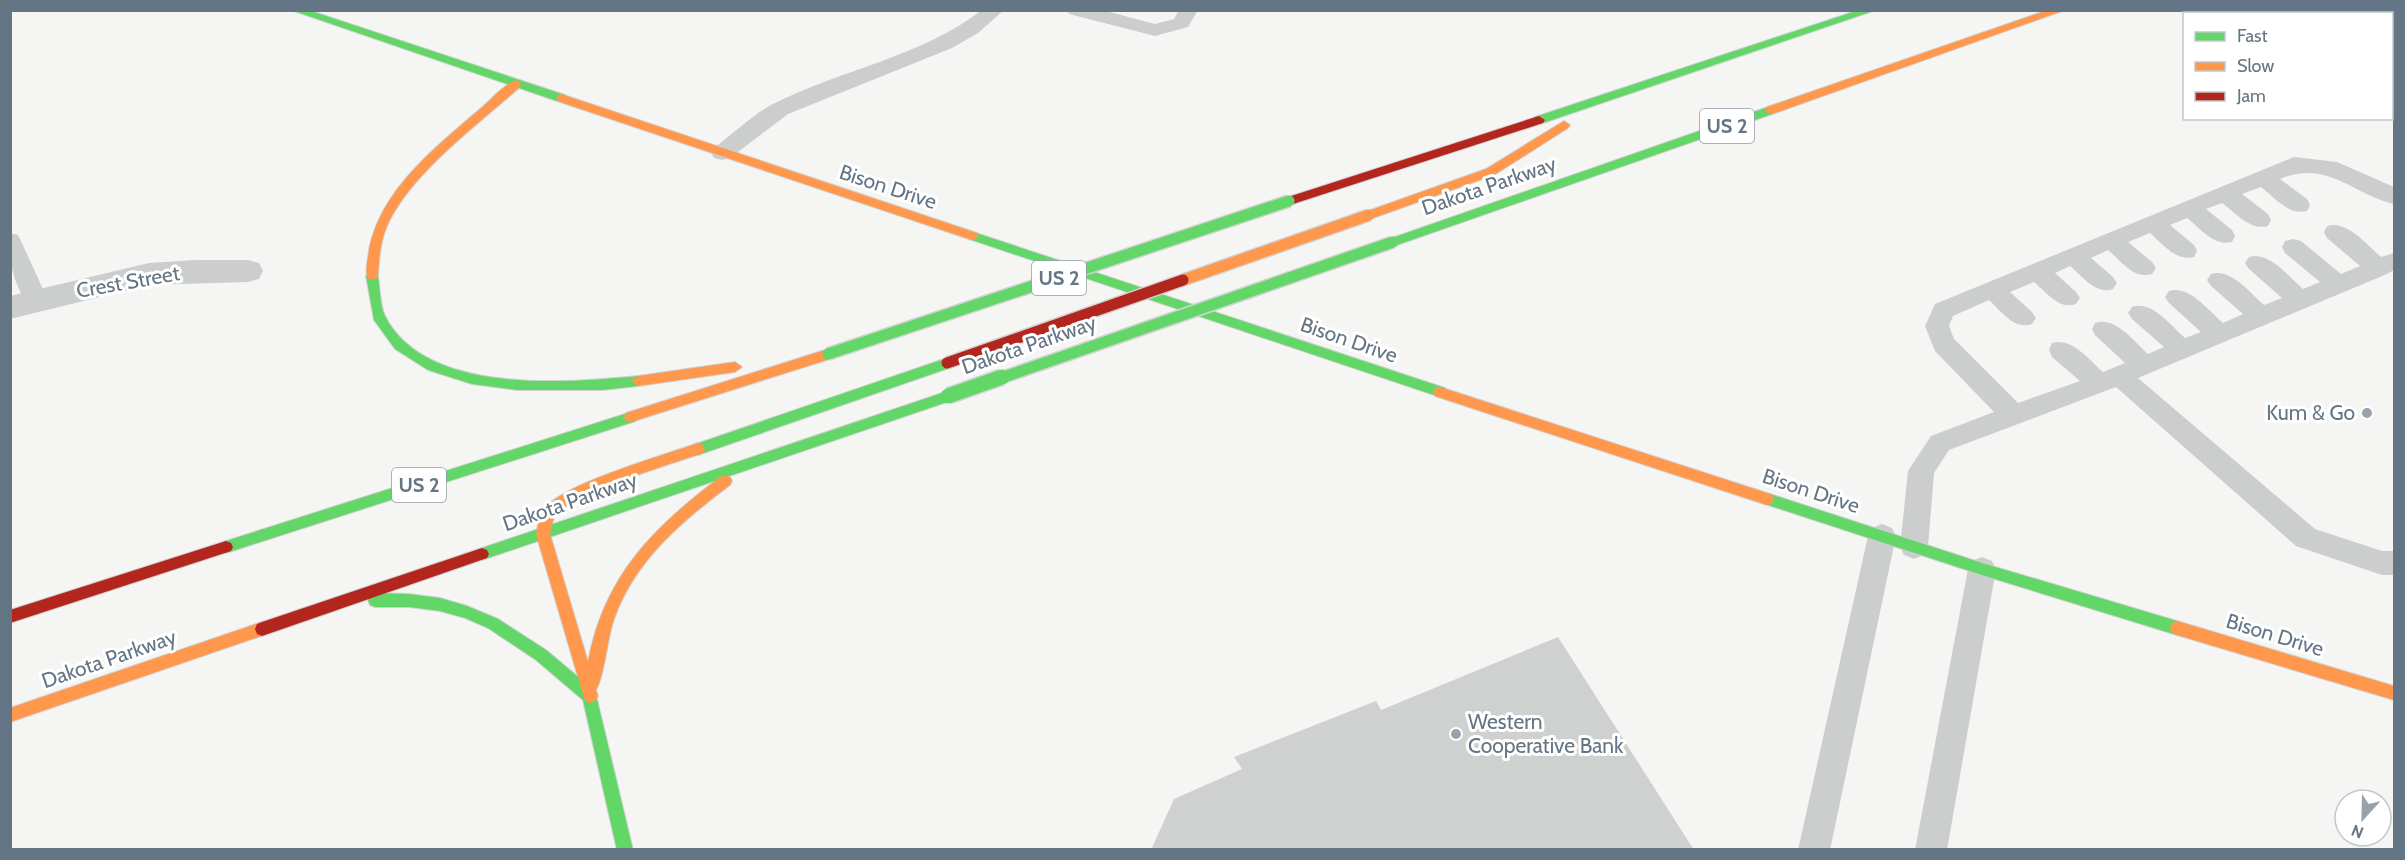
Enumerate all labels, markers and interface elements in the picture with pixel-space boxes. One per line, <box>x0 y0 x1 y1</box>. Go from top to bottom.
legend <box>2183 12 2393 120</box>
text: Fast <box>2237 25 2268 47</box>
text: Slow <box>2237 55 2274 77</box>
text: Jam <box>2236 85 2266 107</box>
road number: US 2 <box>1700 109 1754 143</box>
street label: Dakota Parkway <box>1418 151 1560 220</box>
street label: Bison Drive <box>836 159 940 214</box>
street label: Crest Street <box>74 260 181 303</box>
road number: US 2 <box>1032 261 1086 295</box>
street label: Dakota Parkway <box>958 310 1100 379</box>
street label: Bison Drive <box>1297 311 1401 368</box>
place label: Kum & Go <box>2266 400 2355 425</box>
marker: Kum & Go <box>2360 406 2374 420</box>
street label: Bison Drive <box>1759 463 1863 518</box>
street label: Dakota Parkway <box>499 467 641 536</box>
road number: US 2 <box>392 468 446 502</box>
street label: Bison Drive <box>2223 608 2327 661</box>
street label: Dakota Parkway <box>38 624 180 693</box>
place label: Western Cooperative Bank <box>1468 709 1624 758</box>
marker: Western Cooperative Bank <box>1449 727 1463 741</box>
north arrow <box>2333 788 2393 848</box>
text: N <box>2349 821 2366 842</box>

